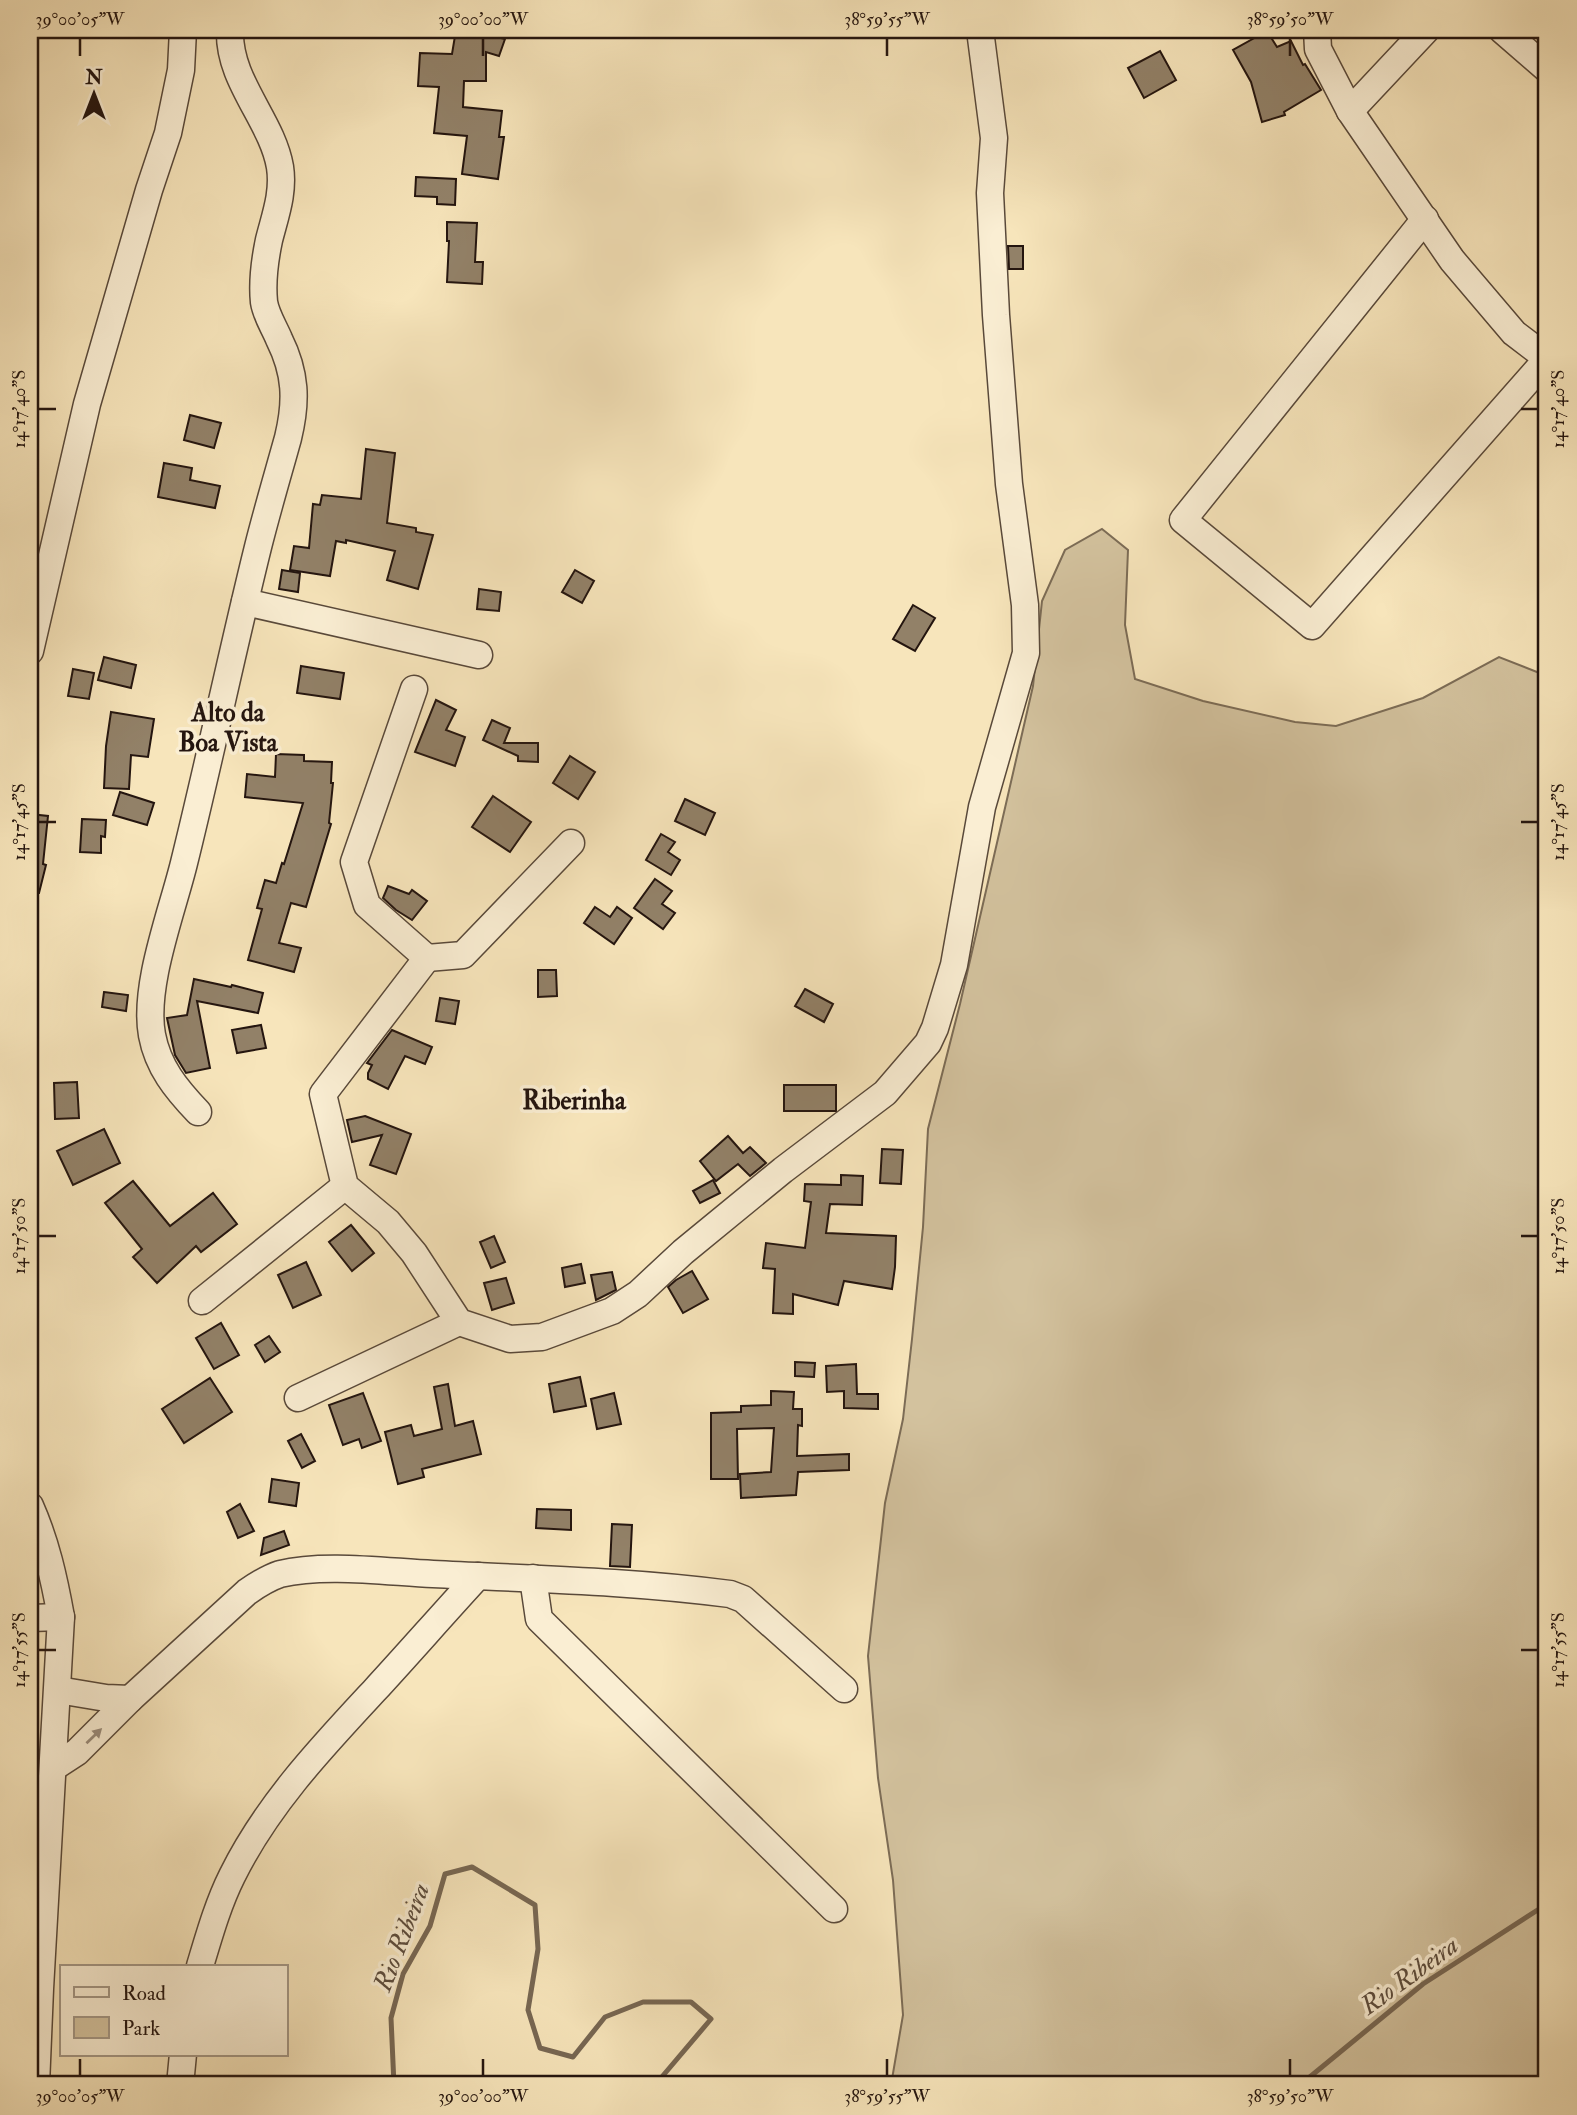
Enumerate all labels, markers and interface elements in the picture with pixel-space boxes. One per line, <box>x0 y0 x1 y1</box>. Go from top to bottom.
text: 39°00'05"W <box>36 8 125 31</box>
text: 39°00'00"W <box>438 8 529 31</box>
text: 38°59'55"W <box>844 8 930 31</box>
text: 38°59'50"W <box>1247 8 1334 31</box>
north arrow <box>60 60 130 130</box>
text: N <box>84 66 103 90</box>
text: 14°17'40"S <box>8 370 31 448</box>
text: 14°17'40"S <box>1547 370 1570 448</box>
district label: Alto da Boa Vista <box>179 697 279 759</box>
text: 14°17'45"S <box>8 783 31 861</box>
text: 14°17'45"S <box>1547 783 1570 861</box>
district label: Riberinha <box>522 1085 627 1117</box>
text: 14°17'50"S <box>8 1198 31 1274</box>
text: 14°17'50"S <box>1547 1198 1570 1274</box>
text: 14°17'55"S <box>8 1612 31 1688</box>
text: 14°17'55"S <box>1547 1612 1570 1688</box>
one-way arrow <box>86 1728 102 1744</box>
water label: Rio Ribeira <box>366 1879 437 1997</box>
water label: Rio Ribeira <box>1354 1930 1465 2023</box>
legend <box>60 1965 287 2056</box>
text: Road <box>122 1980 167 2007</box>
text: Park <box>122 2015 160 2042</box>
text: 39°00'05"W <box>36 2085 125 2108</box>
text: 39°00'00"W <box>438 2085 529 2108</box>
text: 38°59'55"W <box>844 2085 930 2108</box>
text: 38°59'50"W <box>1247 2085 1334 2108</box>

